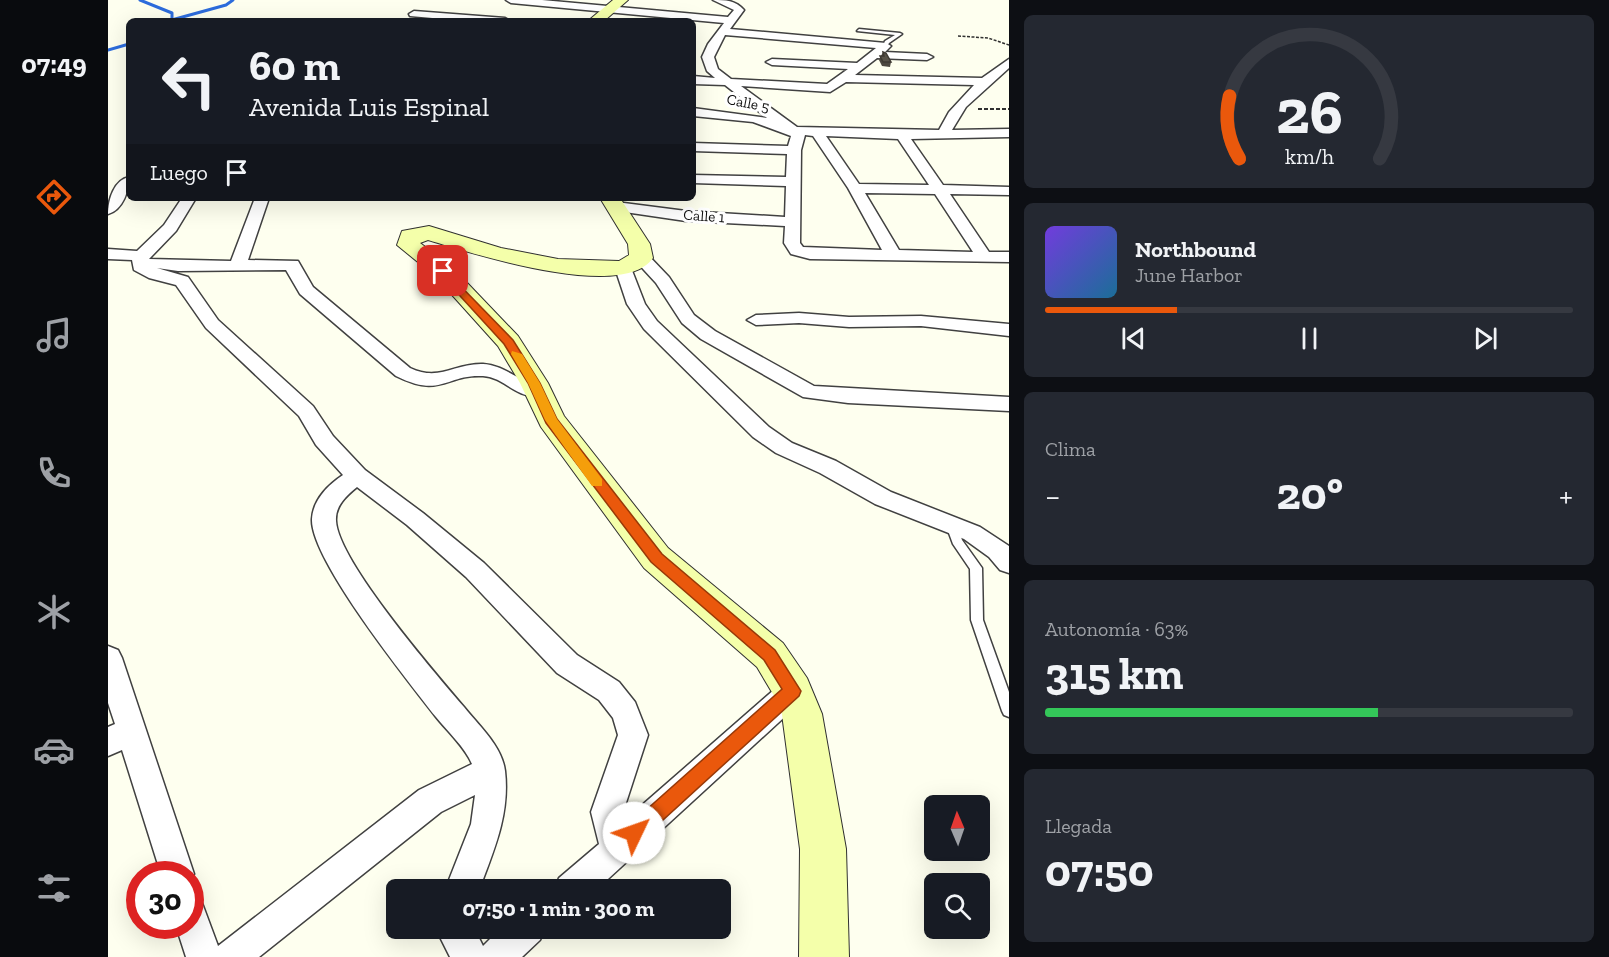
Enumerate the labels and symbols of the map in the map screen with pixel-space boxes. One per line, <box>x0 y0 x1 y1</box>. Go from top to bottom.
street label: Calle 5 <box>725 90 771 116</box>
street label: Calle 1 <box>683 206 725 226</box>
pin <box>417 245 468 296</box>
north arrow <box>924 795 990 861</box>
position arrow <box>602 801 666 865</box>
speed limit sign: 30 <box>126 861 204 939</box>

